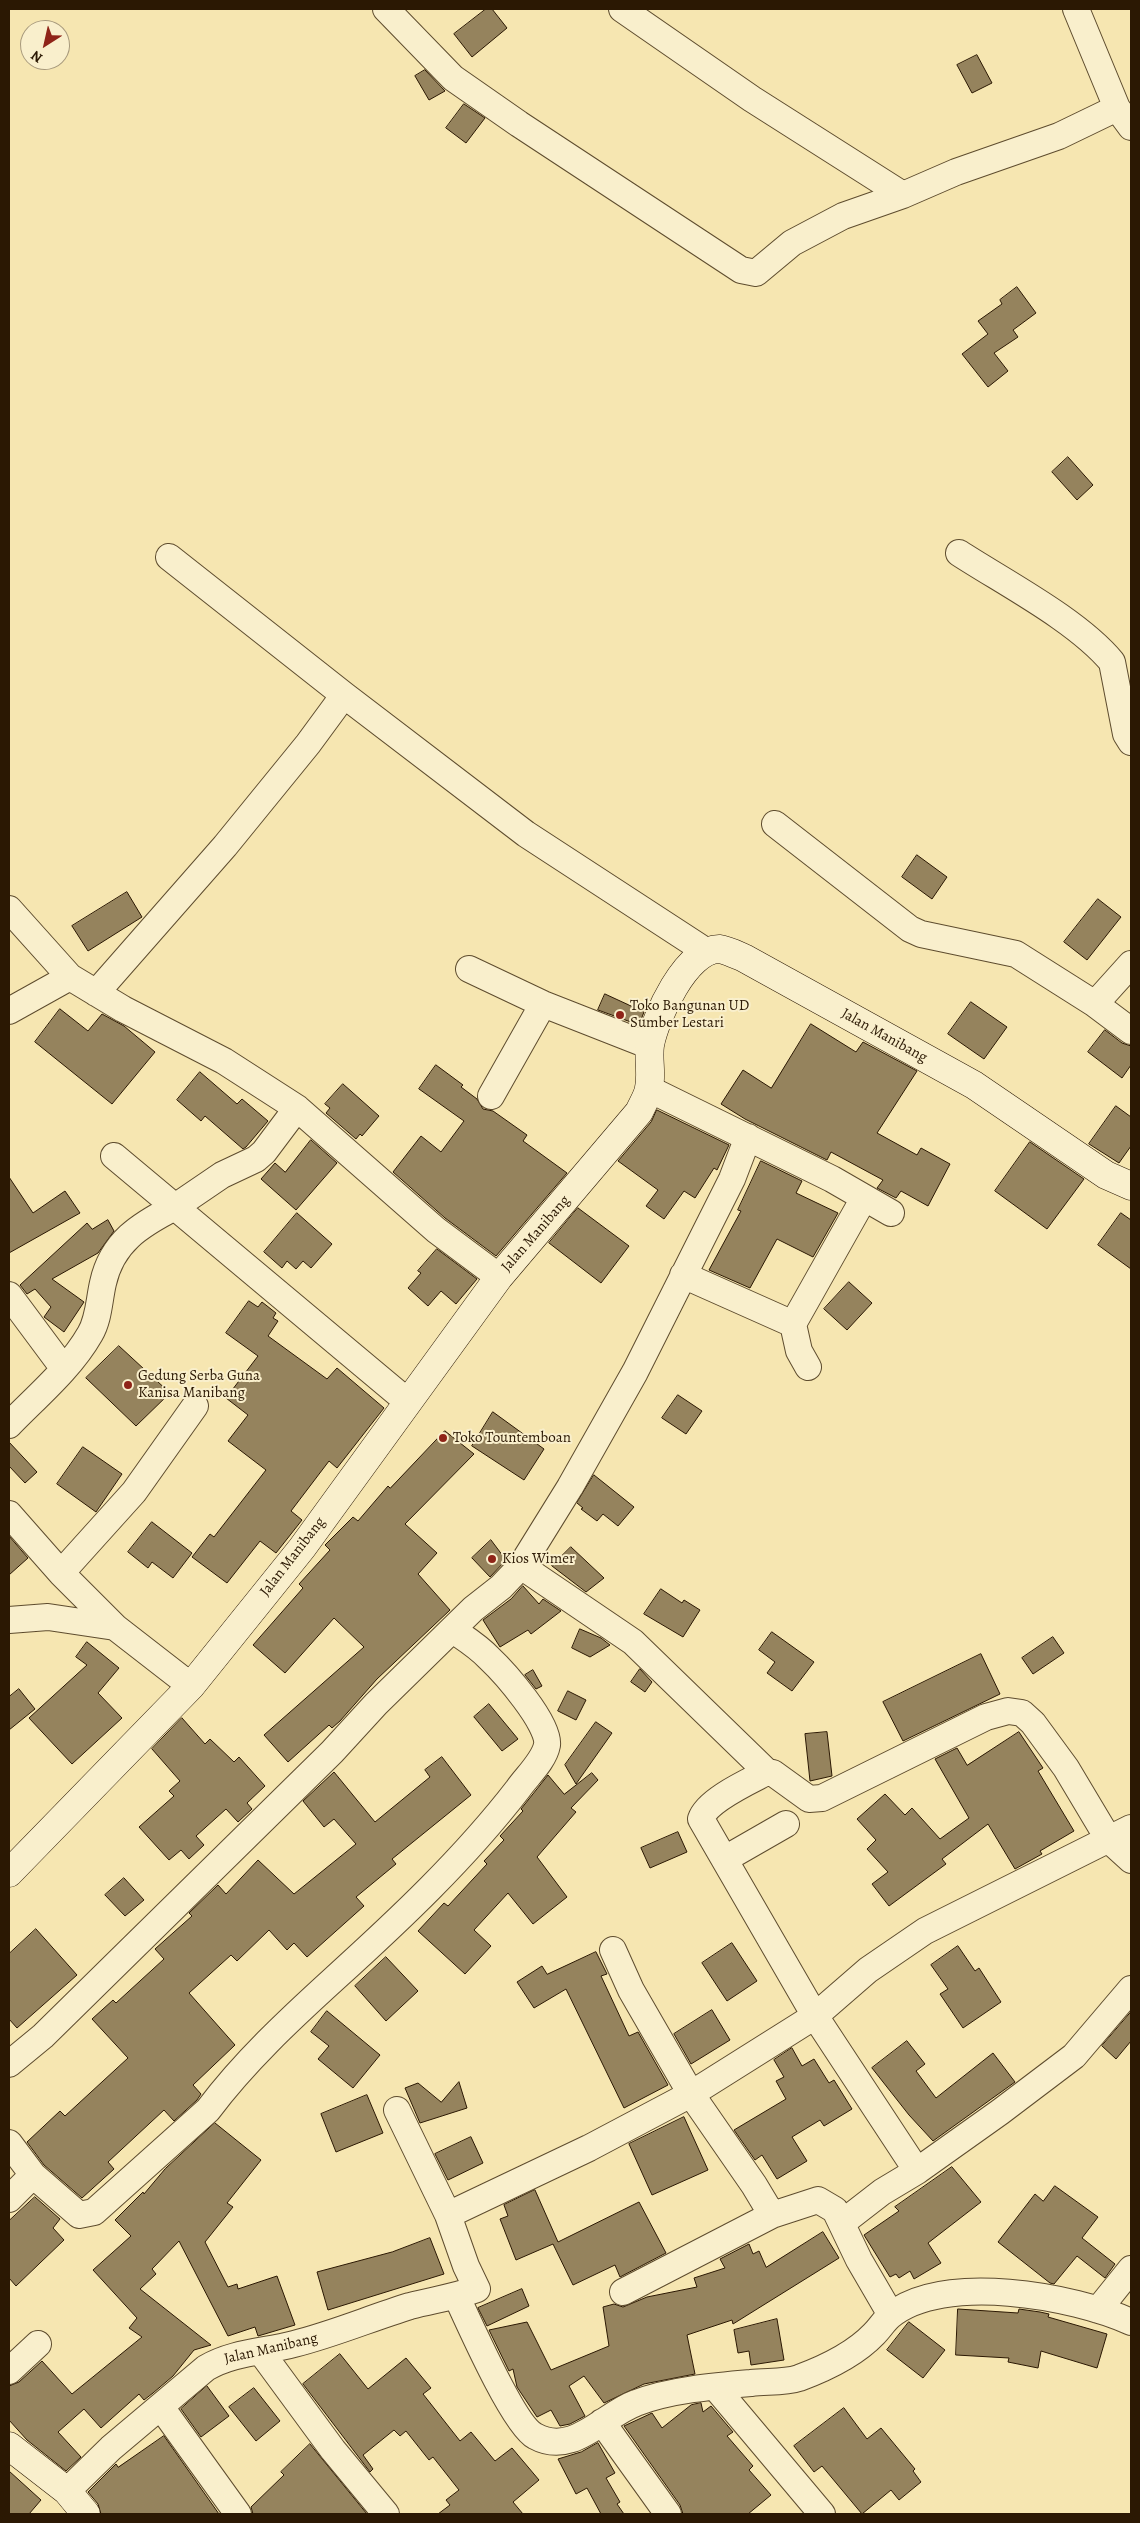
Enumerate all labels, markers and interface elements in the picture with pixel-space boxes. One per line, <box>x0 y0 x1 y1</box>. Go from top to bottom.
north arrow <box>20 20 70 70</box>
text: N <box>27 46 46 68</box>
place label: Toko Bangunan UD Sumber Lestari <box>630 997 749 1032</box>
street label: Jalan Manibang <box>838 1005 930 1067</box>
marker: Toko Bangunan UD Sumber Lestari <box>614 1009 626 1021</box>
street label: Jalan Manibang <box>498 1192 574 1276</box>
place label: Gedung Serba Guna Kanisa Manibang <box>138 1367 260 1402</box>
marker: Gedung Serba Guna Kanisa Manibang <box>122 1379 134 1391</box>
place label: Toko Tountemboan <box>453 1429 571 1447</box>
marker: Toko Tountemboan <box>437 1432 449 1444</box>
street label: Jalan Manibang <box>256 1514 330 1600</box>
place label: Kios Wimer <box>502 1550 575 1568</box>
marker: Kios Wimer <box>486 1553 498 1565</box>
street label: Jalan Manibang <box>222 2329 320 2369</box>

